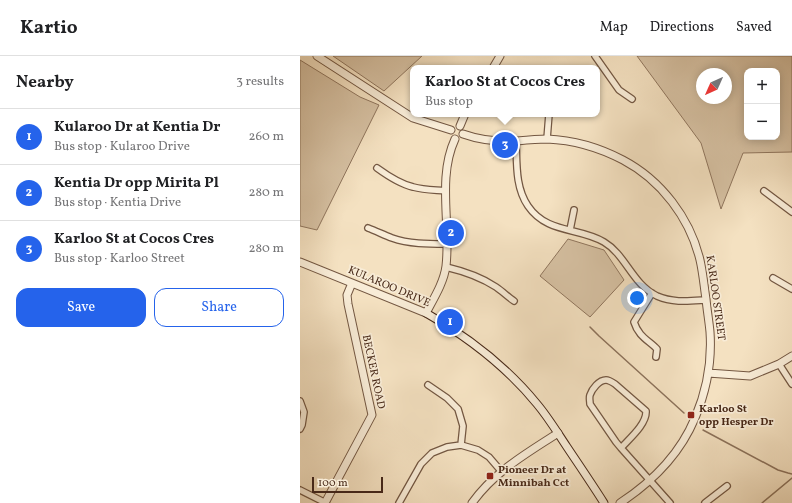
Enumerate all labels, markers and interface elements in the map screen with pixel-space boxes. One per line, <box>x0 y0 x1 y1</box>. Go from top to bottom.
text: Kartio <box>20 15 78 41</box>
text: Map <box>600 18 628 37</box>
text: Directions <box>650 18 714 37</box>
text: Saved <box>736 18 772 37</box>
popup <box>410 65 600 117</box>
north arrow <box>696 68 732 104</box>
map controls <box>744 68 780 140</box>
button: + <box>744 68 780 104</box>
text: Nearby <box>16 71 74 94</box>
text: Karloo St at Cocos Cres <box>425 72 585 93</box>
text: 3 results <box>236 73 284 91</box>
text: Bus stop <box>425 93 473 111</box>
button: − <box>744 104 780 140</box>
text: Kularoo Dr at Kentia Dr <box>54 117 220 138</box>
text: 1 <box>26 128 32 146</box>
text: 260 m <box>249 128 284 146</box>
pin: 3 <box>492 130 518 160</box>
text: Bus stop · Kularoo Drive <box>54 138 190 156</box>
text: Kentia Dr opp Mirita Pl <box>54 173 219 194</box>
text: 2 <box>26 184 32 202</box>
text: 280 m <box>248 184 284 202</box>
text: Bus stop · Kentia Drive <box>54 194 181 212</box>
pin: 2 <box>438 218 464 248</box>
text: Karloo St at Cocos Cres <box>54 229 214 250</box>
text: 3 <box>26 240 32 258</box>
text: 280 m <box>248 240 284 258</box>
text: Bus stop · Karloo Street <box>54 250 185 268</box>
street label: KARLOO STREET <box>702 254 728 342</box>
street label: KULAROO DRIVE <box>346 263 433 311</box>
button: Save <box>16 288 146 327</box>
button: Share <box>154 288 284 327</box>
your location <box>627 288 647 308</box>
pin: 1 <box>437 307 463 337</box>
street label: BECKER ROAD <box>358 333 388 411</box>
place label: Karloo St opp Hesper Dr <box>699 402 774 430</box>
marker: Karloo St opp Hesper Dr <box>686 410 696 420</box>
place label: Pioneer Dr at Minnibah Cct <box>498 463 569 491</box>
marker: Pioneer Dr at Minnibah Cct <box>485 471 495 481</box>
scale bar <box>312 475 383 494</box>
text: 100 m <box>318 476 348 491</box>

